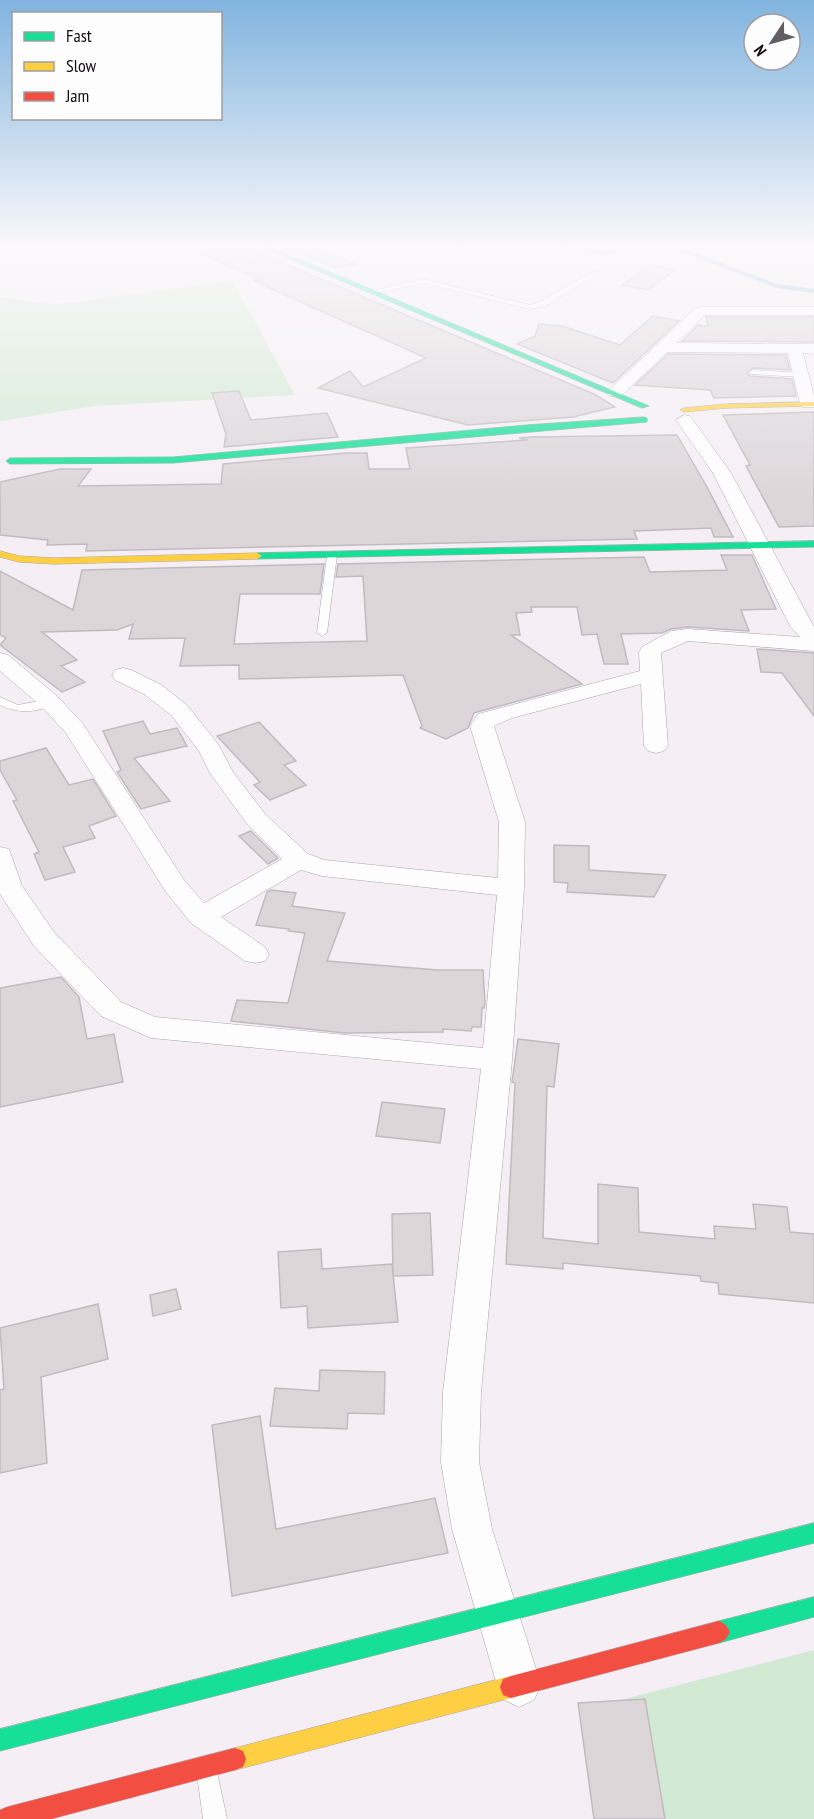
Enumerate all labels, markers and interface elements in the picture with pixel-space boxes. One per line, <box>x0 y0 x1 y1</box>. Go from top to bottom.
legend <box>12 12 222 120</box>
north arrow <box>742 12 802 72</box>
text: Fast <box>66 24 92 47</box>
text: N <box>749 41 770 60</box>
text: Slow <box>66 54 97 77</box>
text: Jam <box>65 84 89 107</box>

